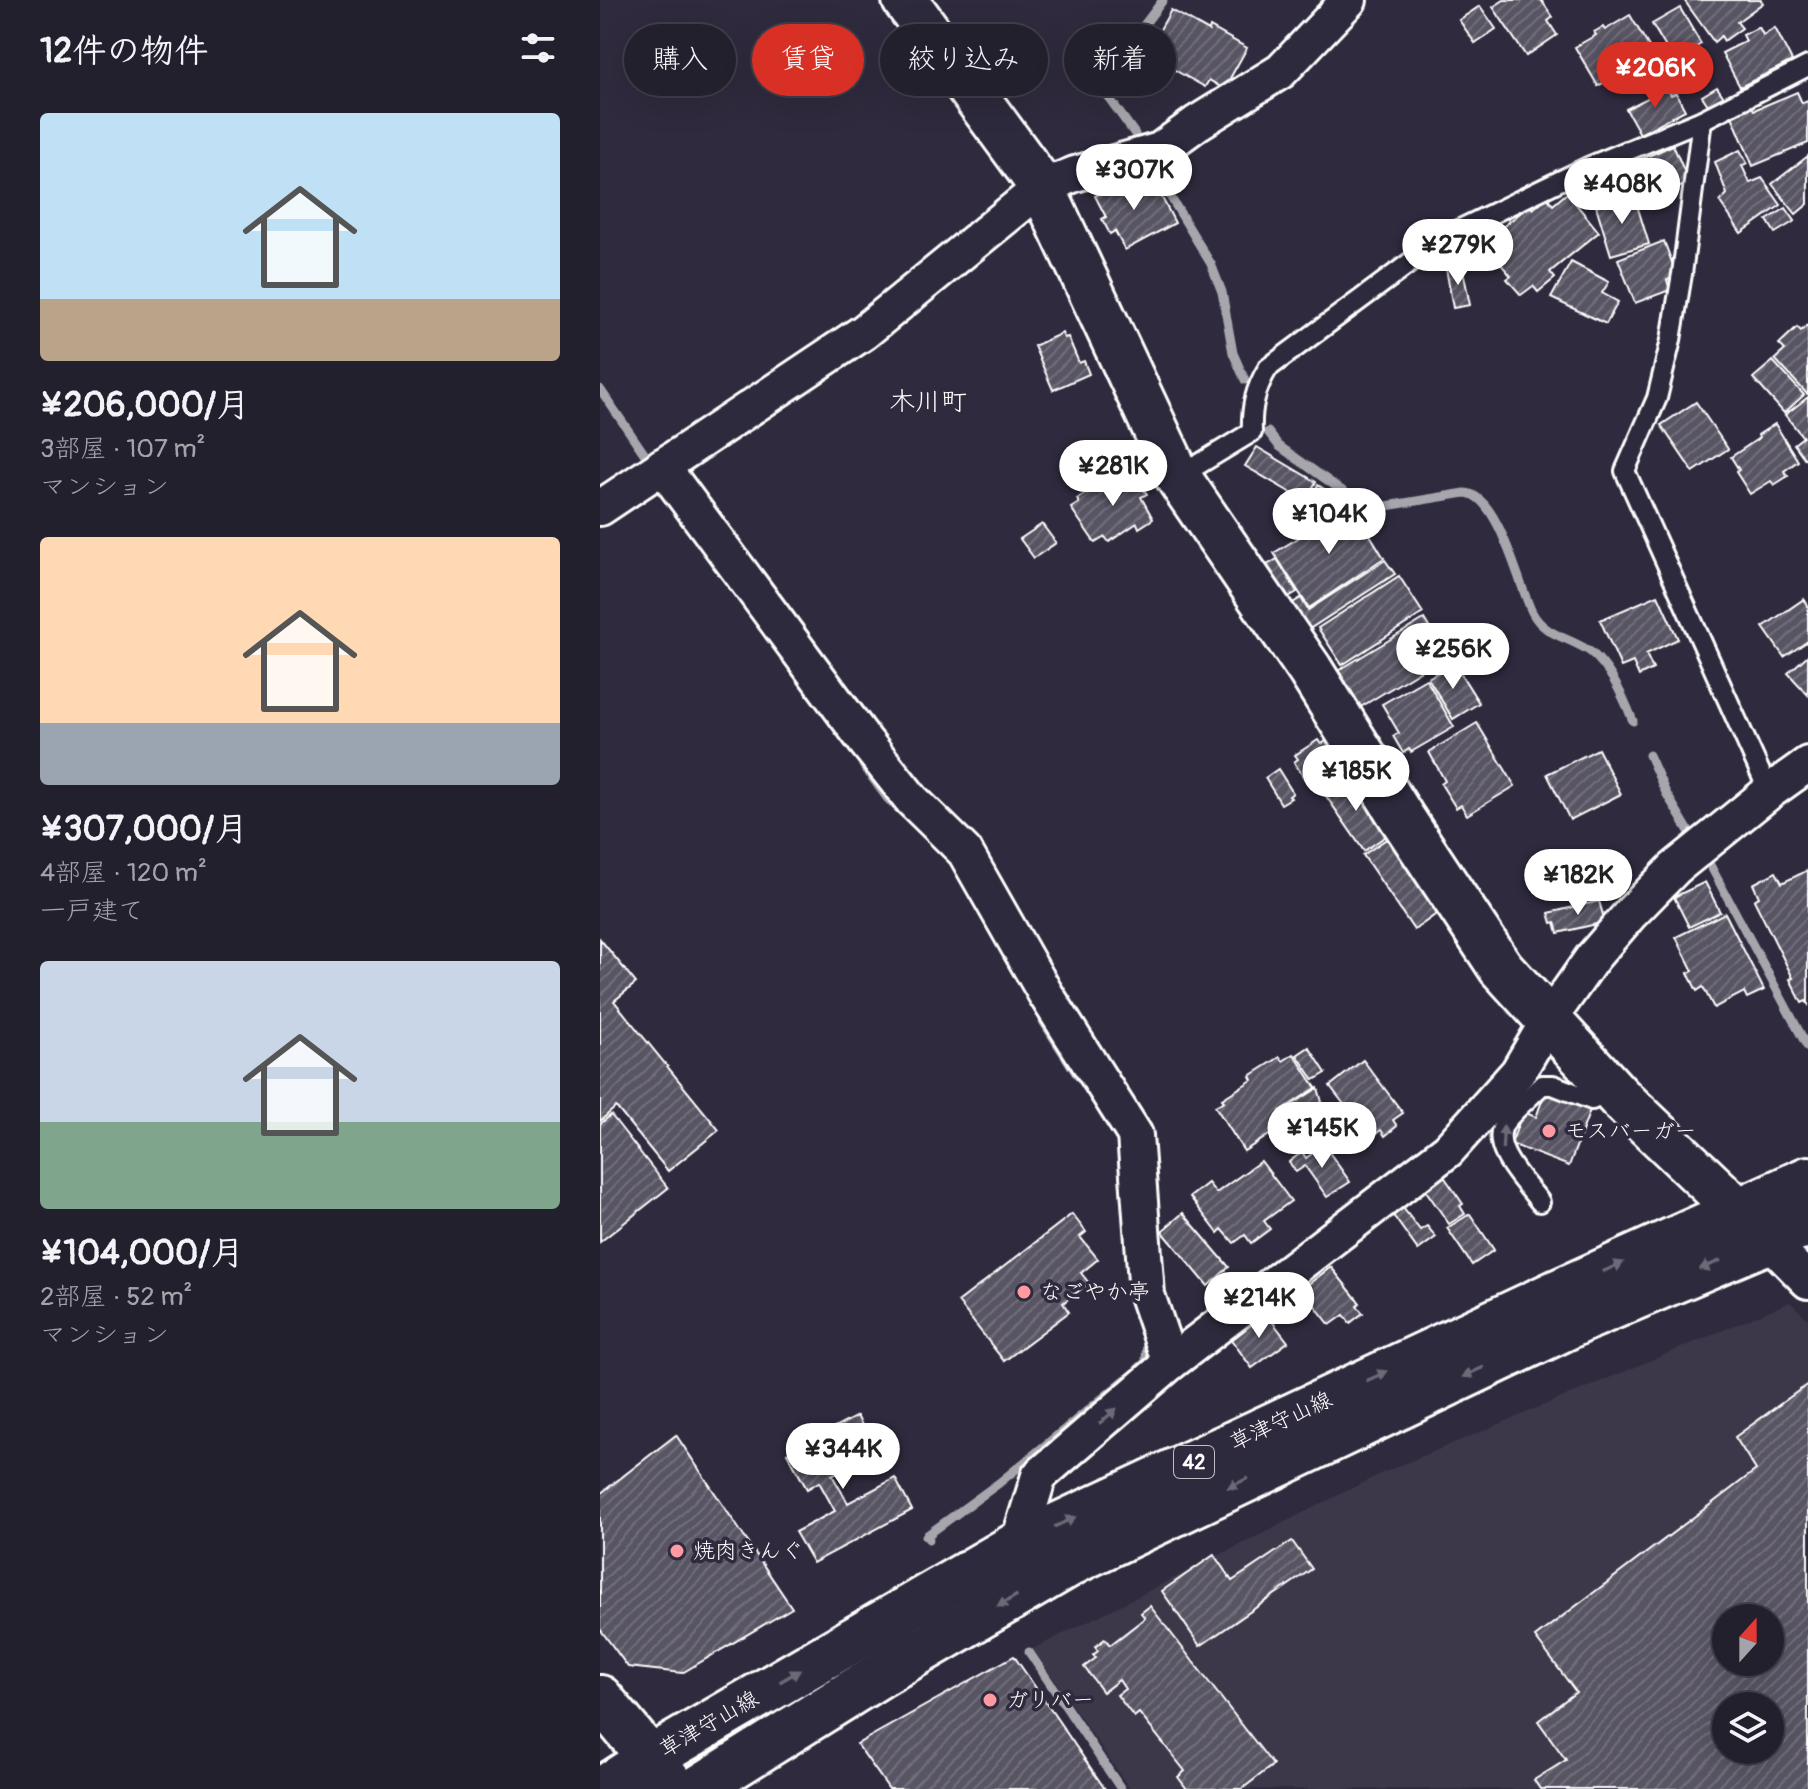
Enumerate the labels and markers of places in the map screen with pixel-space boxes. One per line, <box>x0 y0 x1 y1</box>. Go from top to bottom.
pin: ¥206K <box>1599 42 1711 110</box>
pin: ¥307K <box>1078 144 1190 212</box>
pin: ¥408K <box>1566 158 1678 226</box>
pin: ¥279K <box>1402 219 1514 287</box>
pin: ¥281K <box>1057 440 1169 508</box>
pin: ¥104K <box>1273 488 1385 556</box>
pin: ¥256K <box>1397 623 1509 691</box>
pin: ¥185K <box>1300 745 1412 813</box>
pin: ¥182K <box>1522 849 1634 917</box>
pin: ¥145K <box>1266 1102 1378 1170</box>
place label: モスバーガー <box>1565 1117 1697 1145</box>
marker: モスバーガー <box>1540 1122 1558 1140</box>
pin: ¥214K <box>1203 1272 1315 1340</box>
place label: なごやか亭 <box>1040 1278 1150 1306</box>
marker: なごやか亭 <box>1015 1283 1033 1301</box>
pin: ¥344K <box>787 1423 899 1491</box>
place label: 焼肉きんぐ <box>693 1537 803 1565</box>
marker: 焼肉きんぐ <box>668 1542 686 1560</box>
place label: ガリバー <box>1006 1686 1094 1714</box>
marker: ガリバー <box>981 1691 999 1709</box>

